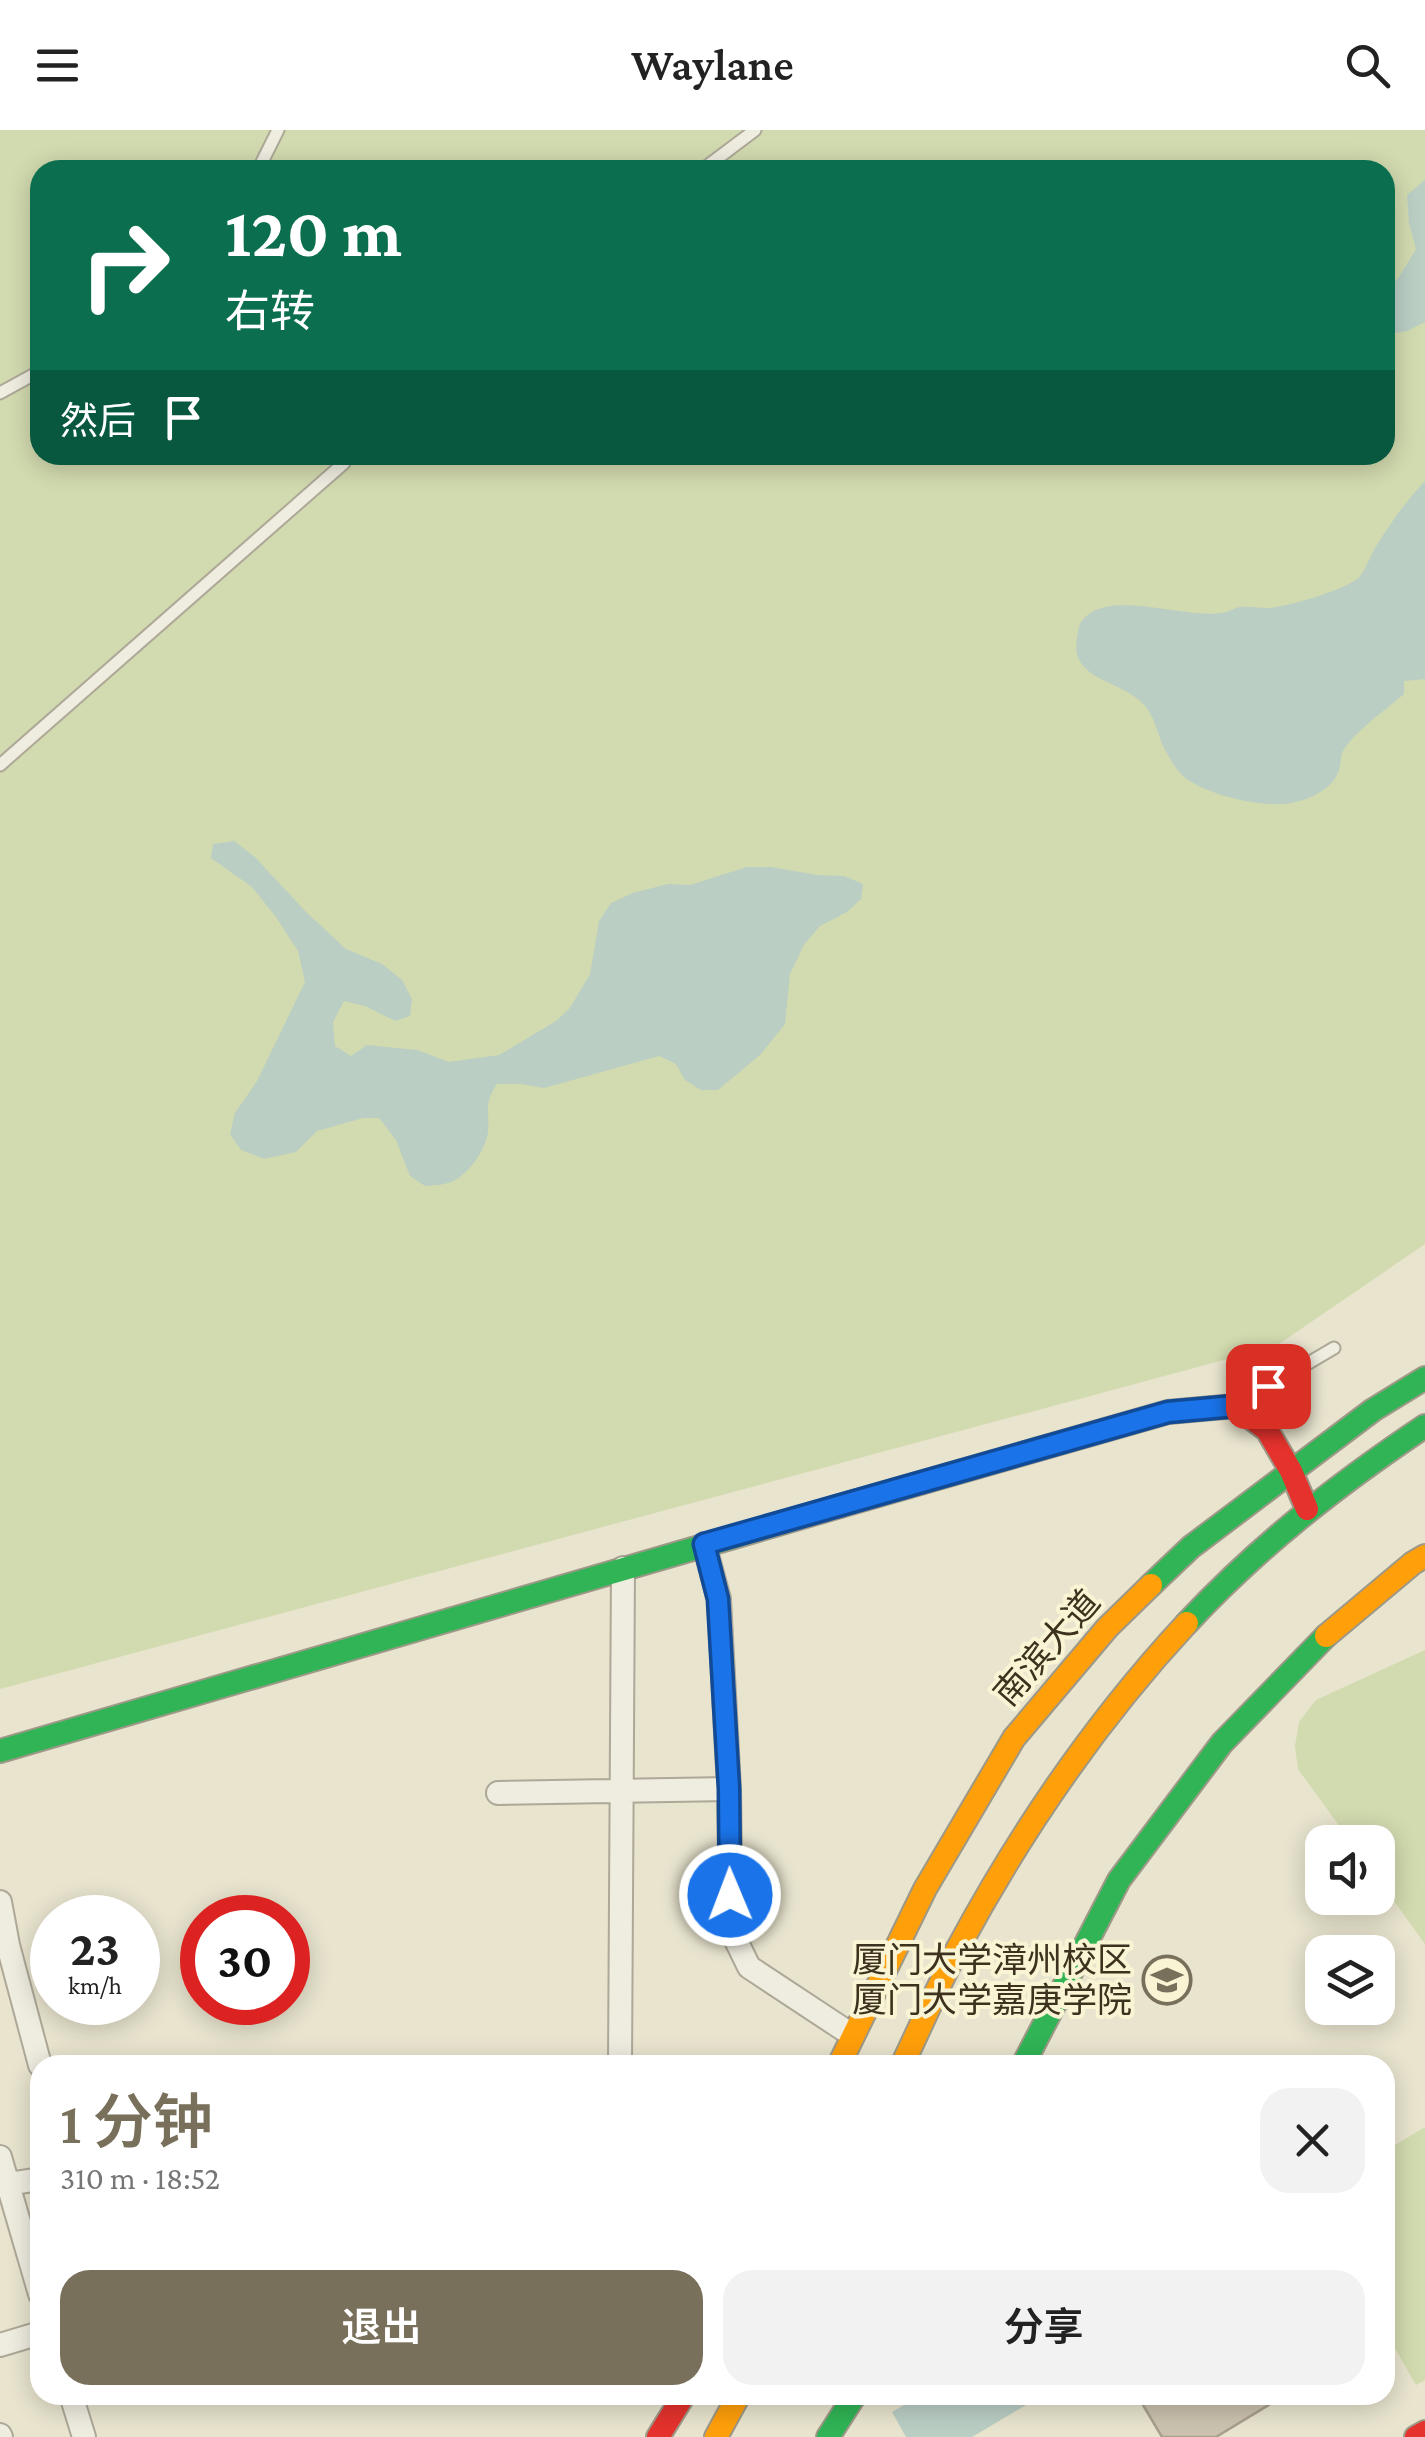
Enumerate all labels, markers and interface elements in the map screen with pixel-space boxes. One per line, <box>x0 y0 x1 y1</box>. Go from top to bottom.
icon: menu <box>30 38 85 93</box>
icon: search <box>1340 38 1395 93</box>
text: Waylane <box>631 40 794 90</box>
text: 120 m <box>225 193 402 271</box>
icon: right <box>60 200 190 330</box>
text: 右转 <box>225 287 315 337</box>
icon: arrive <box>156 390 211 445</box>
text: 然后 <box>60 400 136 442</box>
pin <box>1226 1344 1311 1429</box>
icon: arrive <box>1241 1359 1296 1414</box>
street label: 南滨大道 <box>986 1582 1108 1714</box>
map controls <box>1305 1825 1395 2025</box>
button: sound <box>1305 1825 1395 1915</box>
position arrow <box>678 1843 782 1947</box>
speed limit sign: 30 <box>180 1895 310 2025</box>
text: 23 <box>70 1920 120 1976</box>
button: layers <box>1305 1935 1395 2025</box>
place label: 厦门大学漳州校区 厦门大学嘉庚学院 <box>852 1941 1132 2020</box>
school or university icon: 厦门大学漳州校区 厦门大学嘉庚学院 <box>1141 1954 1193 2006</box>
text: km/h <box>68 1972 122 1999</box>
button: close <box>1260 2088 1365 2193</box>
text: 1 分钟 <box>60 2089 213 2156</box>
text: 310 m · 18:52 <box>60 2160 220 2196</box>
button: 退出 <box>60 2270 703 2385</box>
button: 分享 <box>723 2270 1365 2385</box>

